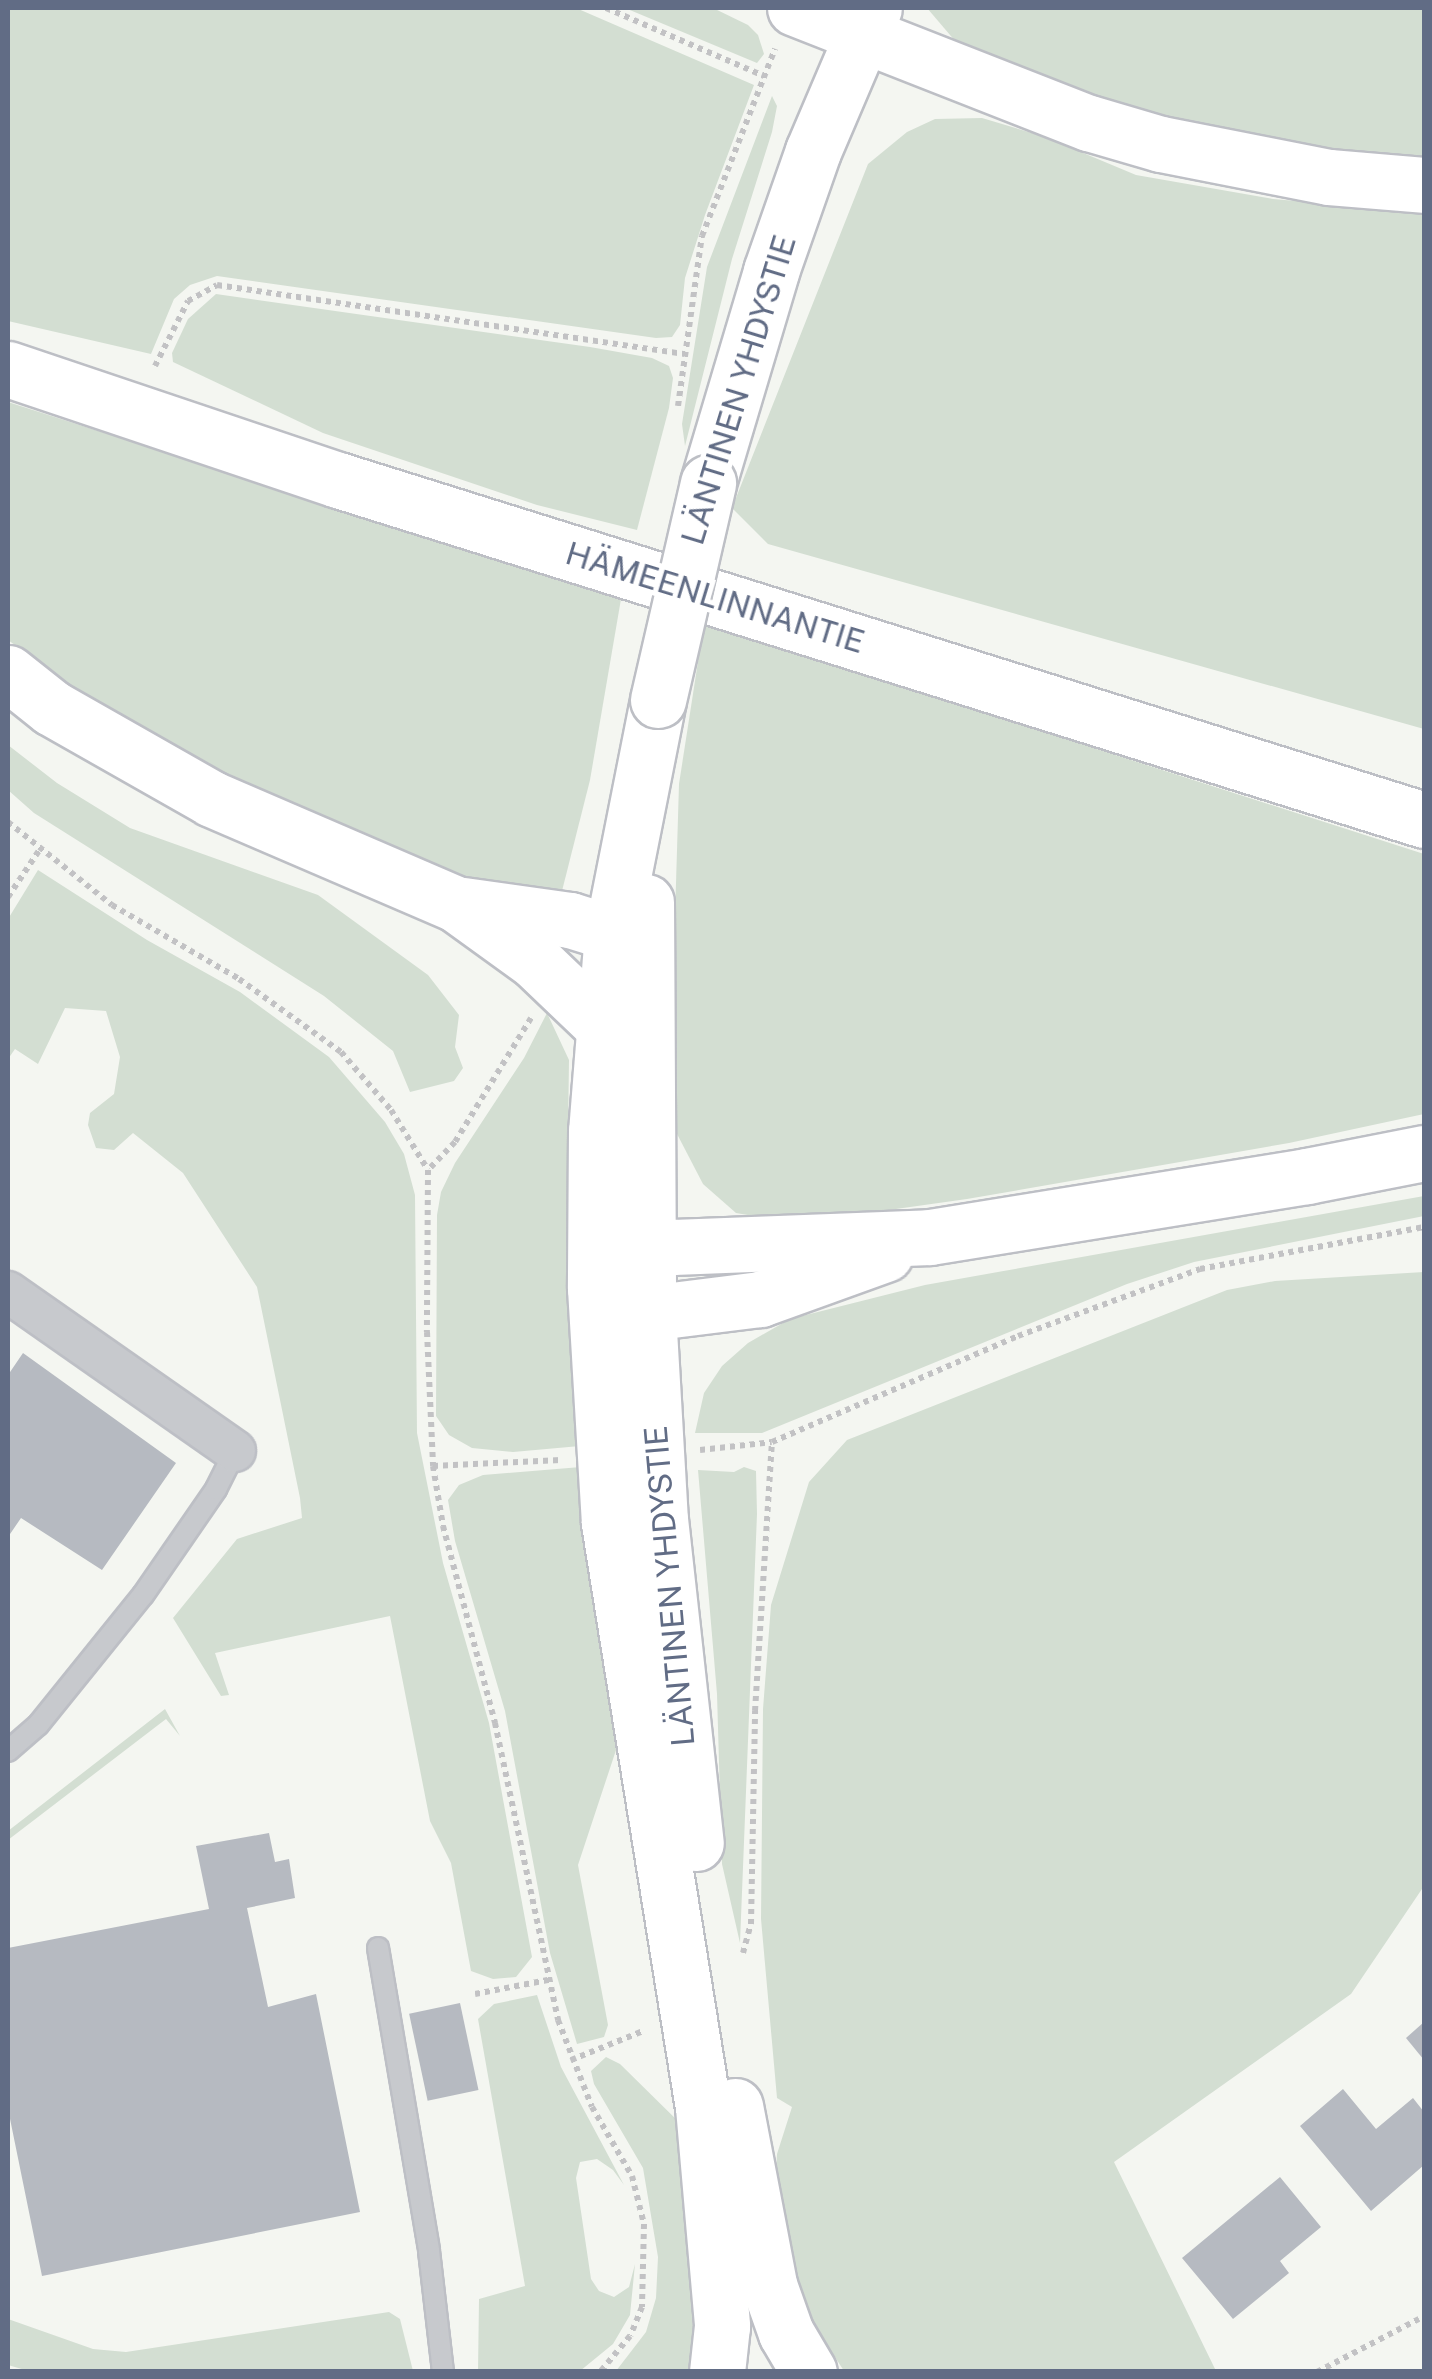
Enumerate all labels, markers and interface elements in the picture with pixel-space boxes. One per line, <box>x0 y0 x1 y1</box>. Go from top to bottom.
street label: LÄNTINEN YHDYSTIE <box>674 231 804 549</box>
street label: HÄMEENLINNANTIE <box>561 534 869 662</box>
street label: LÄNTINEN YHDYSTIE <box>637 1424 703 1748</box>

